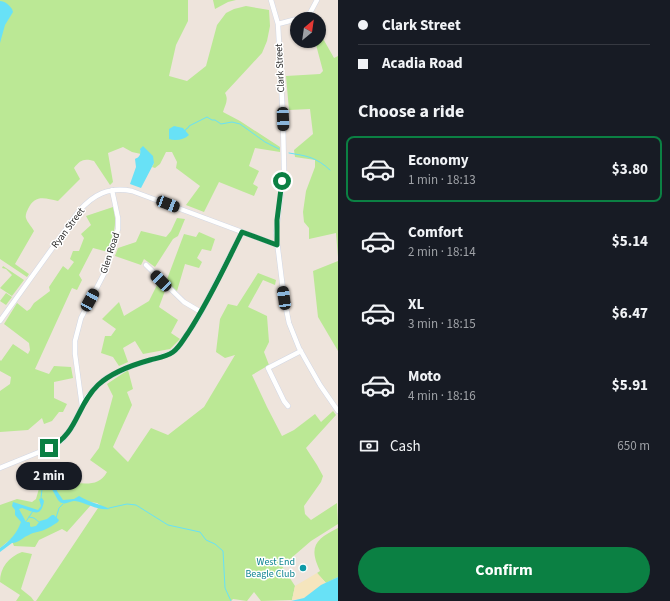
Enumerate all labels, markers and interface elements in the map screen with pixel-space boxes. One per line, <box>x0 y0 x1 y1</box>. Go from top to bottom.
north arrow <box>290 12 326 48</box>
map controls <box>290 12 326 48</box>
text: Clark Street <box>382 15 461 36</box>
street label: Clark Street <box>272 43 288 93</box>
text: Acadia Road <box>382 53 463 74</box>
text: Choose a ride <box>358 99 464 124</box>
car <box>277 107 289 131</box>
text: Economy <box>408 150 469 171</box>
icon: car <box>360 151 396 187</box>
text: $3.80 <box>612 159 648 180</box>
text: 1 min · 18:13 <box>408 171 476 189</box>
route start <box>273 172 291 190</box>
car <box>155 194 181 214</box>
street label: Ryan Street <box>48 204 88 251</box>
text: Comfort <box>408 222 463 243</box>
icon: car <box>360 223 396 259</box>
street label: Glen Road <box>97 231 123 275</box>
text: $5.14 <box>612 231 648 252</box>
text: 2 min · 18:14 <box>408 243 476 261</box>
car <box>148 268 174 294</box>
car <box>276 285 292 311</box>
car <box>79 287 101 313</box>
text: XL <box>408 294 424 315</box>
icon: car <box>360 295 396 331</box>
text: $6.47 <box>612 303 648 324</box>
text: 3 min · 18:15 <box>408 315 476 333</box>
text: Moto <box>408 366 441 387</box>
icon: car <box>360 367 396 403</box>
text: $5.91 <box>612 375 648 396</box>
text: 4 min · 18:16 <box>408 387 476 405</box>
icon: cash <box>358 435 380 457</box>
text: Cash <box>390 436 421 457</box>
text: 650 m <box>617 437 650 455</box>
route end <box>40 439 58 457</box>
callout: 2 min <box>16 462 82 490</box>
text: 2 min <box>33 467 65 485</box>
button: Confirm <box>358 547 650 593</box>
place label: West End Beagle Club <box>245 555 295 581</box>
marker: West End Beagle Club <box>298 563 308 573</box>

